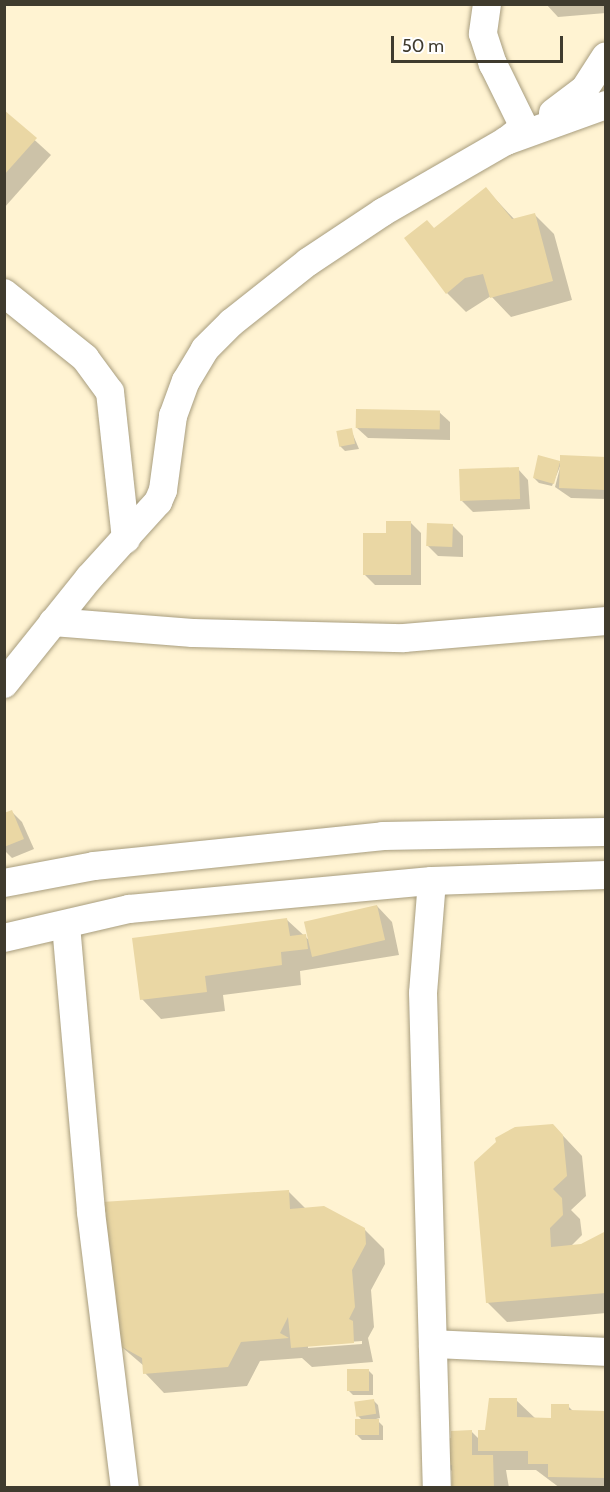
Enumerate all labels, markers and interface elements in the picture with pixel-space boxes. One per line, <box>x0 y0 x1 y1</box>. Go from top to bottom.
scale bar <box>394 24 566 62</box>
text: 50 m <box>402 35 444 57</box>

